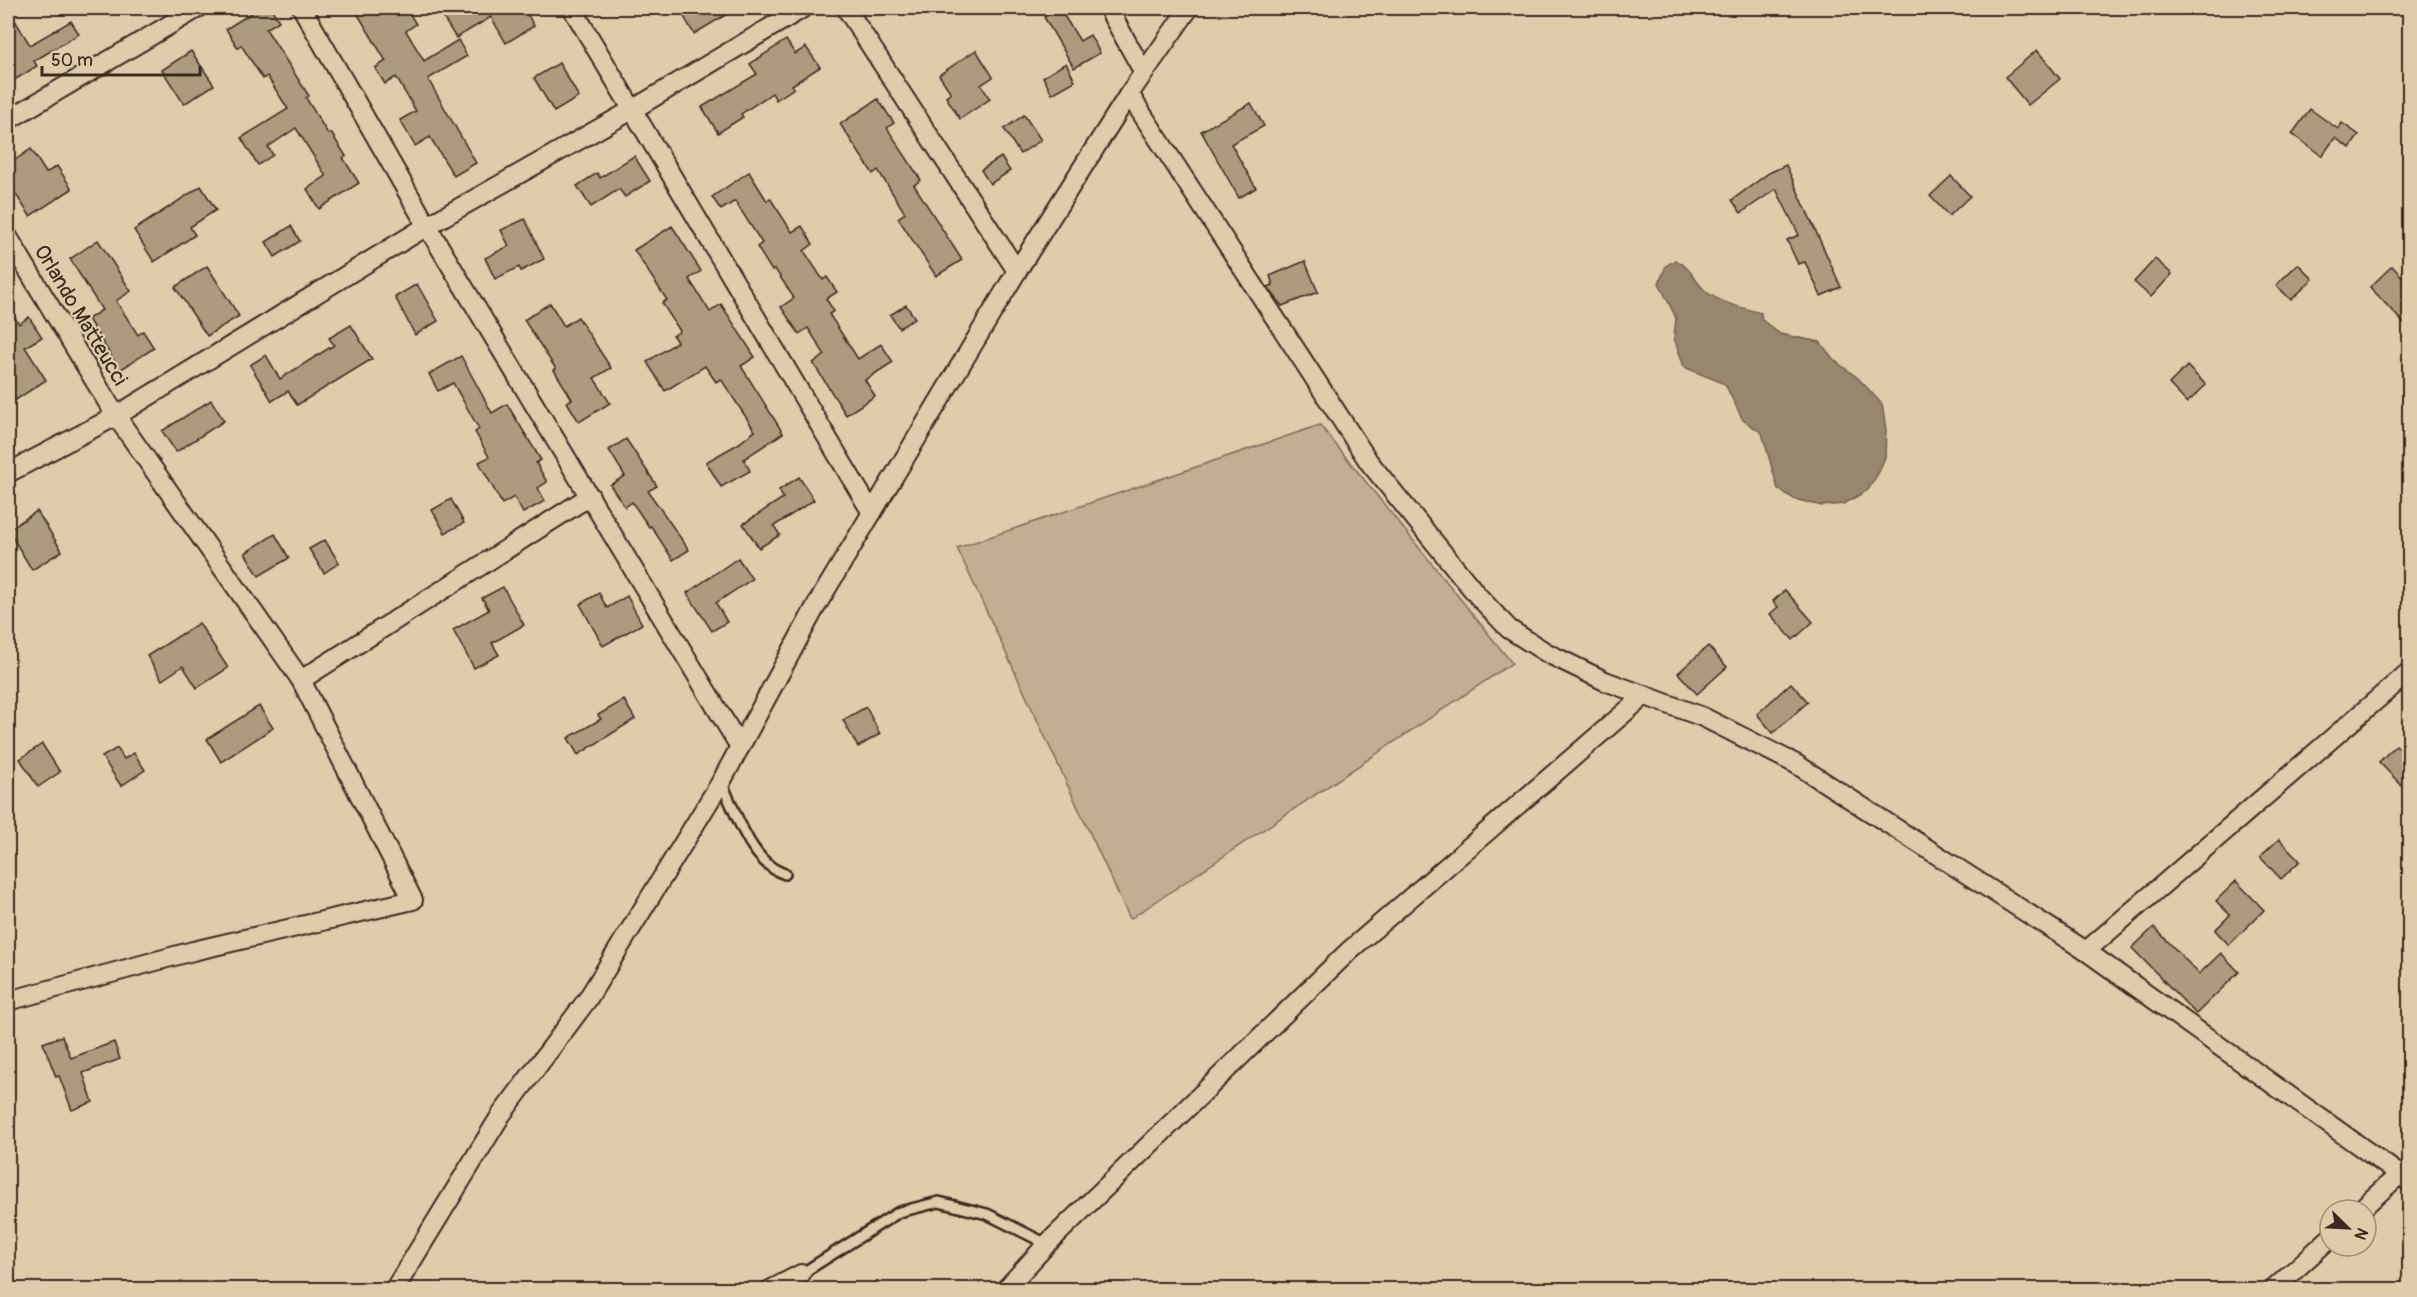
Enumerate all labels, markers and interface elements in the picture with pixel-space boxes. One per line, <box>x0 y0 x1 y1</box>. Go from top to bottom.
scale bar <box>42 39 200 77</box>
text: 50 m <box>51 49 93 72</box>
street label: Orlando Matteucci <box>28 240 133 391</box>
north arrow <box>2318 1198 2378 1258</box>
text: N <box>2349 1225 2372 1243</box>

